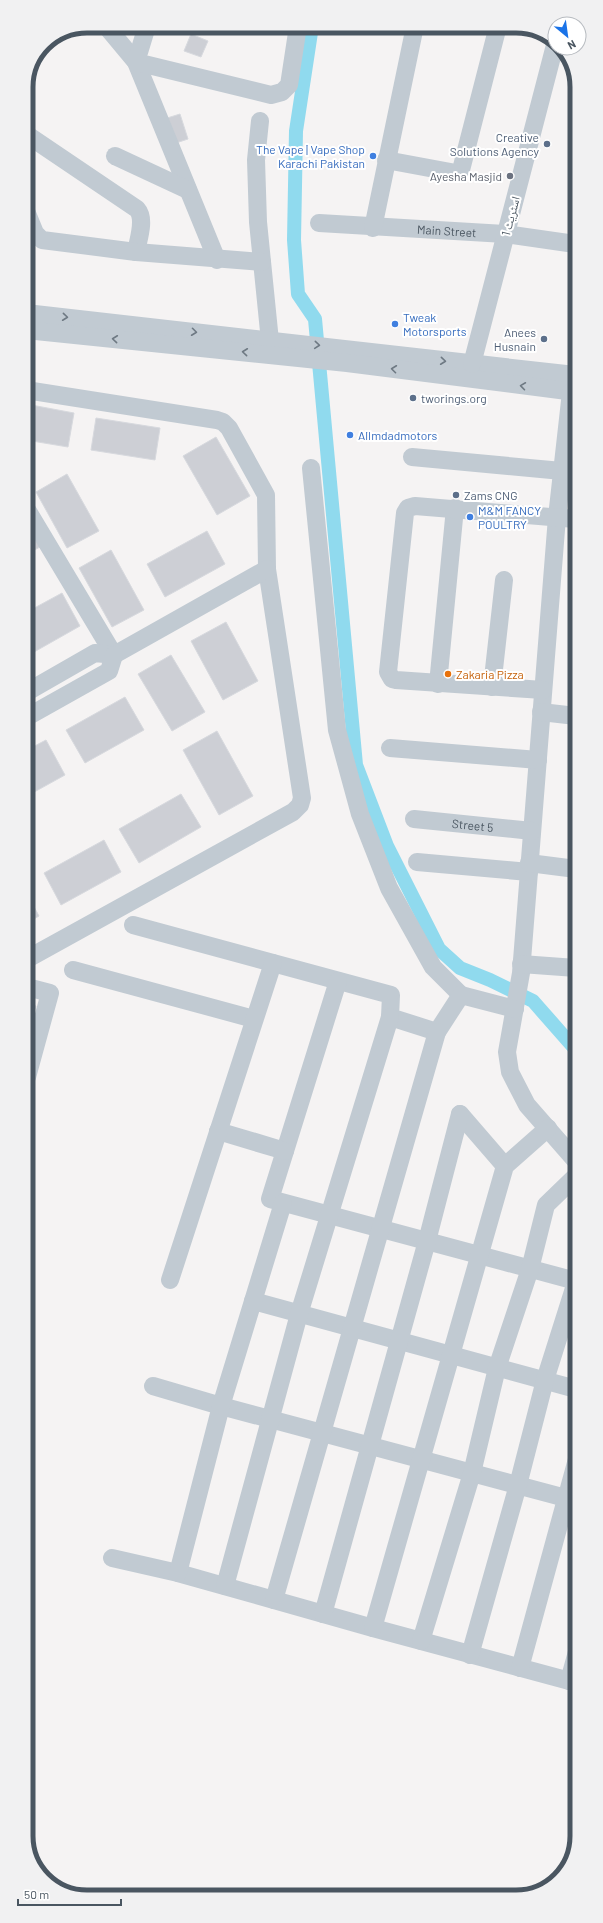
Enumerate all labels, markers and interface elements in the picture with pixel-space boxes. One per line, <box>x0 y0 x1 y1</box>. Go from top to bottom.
north arrow <box>547 16 587 56</box>
text: N <box>566 38 578 53</box>
place label: Creative Solutions Agency <box>450 130 539 158</box>
marker: Creative Solutions Agency <box>542 139 552 149</box>
place label: The Vape | Vape Shop Karachi Pakistan <box>256 142 365 170</box>
marker: The Vape | Vape Shop Karachi Pakistan <box>368 151 378 161</box>
place label: Ayesha Masjid <box>430 169 502 183</box>
marker: Ayesha Masjid <box>505 171 515 181</box>
street label: اسٹریٹ 1 <box>498 195 523 238</box>
street label: Main Street <box>417 222 477 239</box>
place label: Tweak Motorsports <box>403 310 467 338</box>
one-way arrow <box>62 312 68 321</box>
marker: Tweak Motorsports <box>390 319 400 329</box>
place label: Anees Husnain <box>494 325 536 353</box>
one-way arrow <box>191 327 197 336</box>
marker: Anees Husnain <box>539 334 549 344</box>
one-way arrow <box>112 335 118 344</box>
one-way arrow <box>314 341 320 350</box>
one-way arrow <box>242 348 248 357</box>
one-way arrow <box>440 356 446 365</box>
one-way arrow <box>391 365 397 374</box>
one-way arrow <box>520 382 526 391</box>
place label: tworings.org <box>421 391 487 405</box>
marker: tworings.org <box>408 393 418 403</box>
place label: AlImdadmotors <box>358 428 438 442</box>
marker: AlImdadmotors <box>345 430 355 440</box>
place label: Zams CNG <box>464 488 518 502</box>
marker: Zams CNG <box>451 490 461 500</box>
place label: M&M FANCY POULTRY <box>478 503 541 531</box>
marker: M&M FANCY POULTRY <box>465 512 475 522</box>
place label: Zakaria Pizza <box>456 667 524 681</box>
marker: Zakaria Pizza <box>443 669 453 679</box>
street label: Street 5 <box>451 816 494 834</box>
scale bar <box>18 1881 121 1907</box>
text: 50 m <box>24 1887 49 1901</box>

